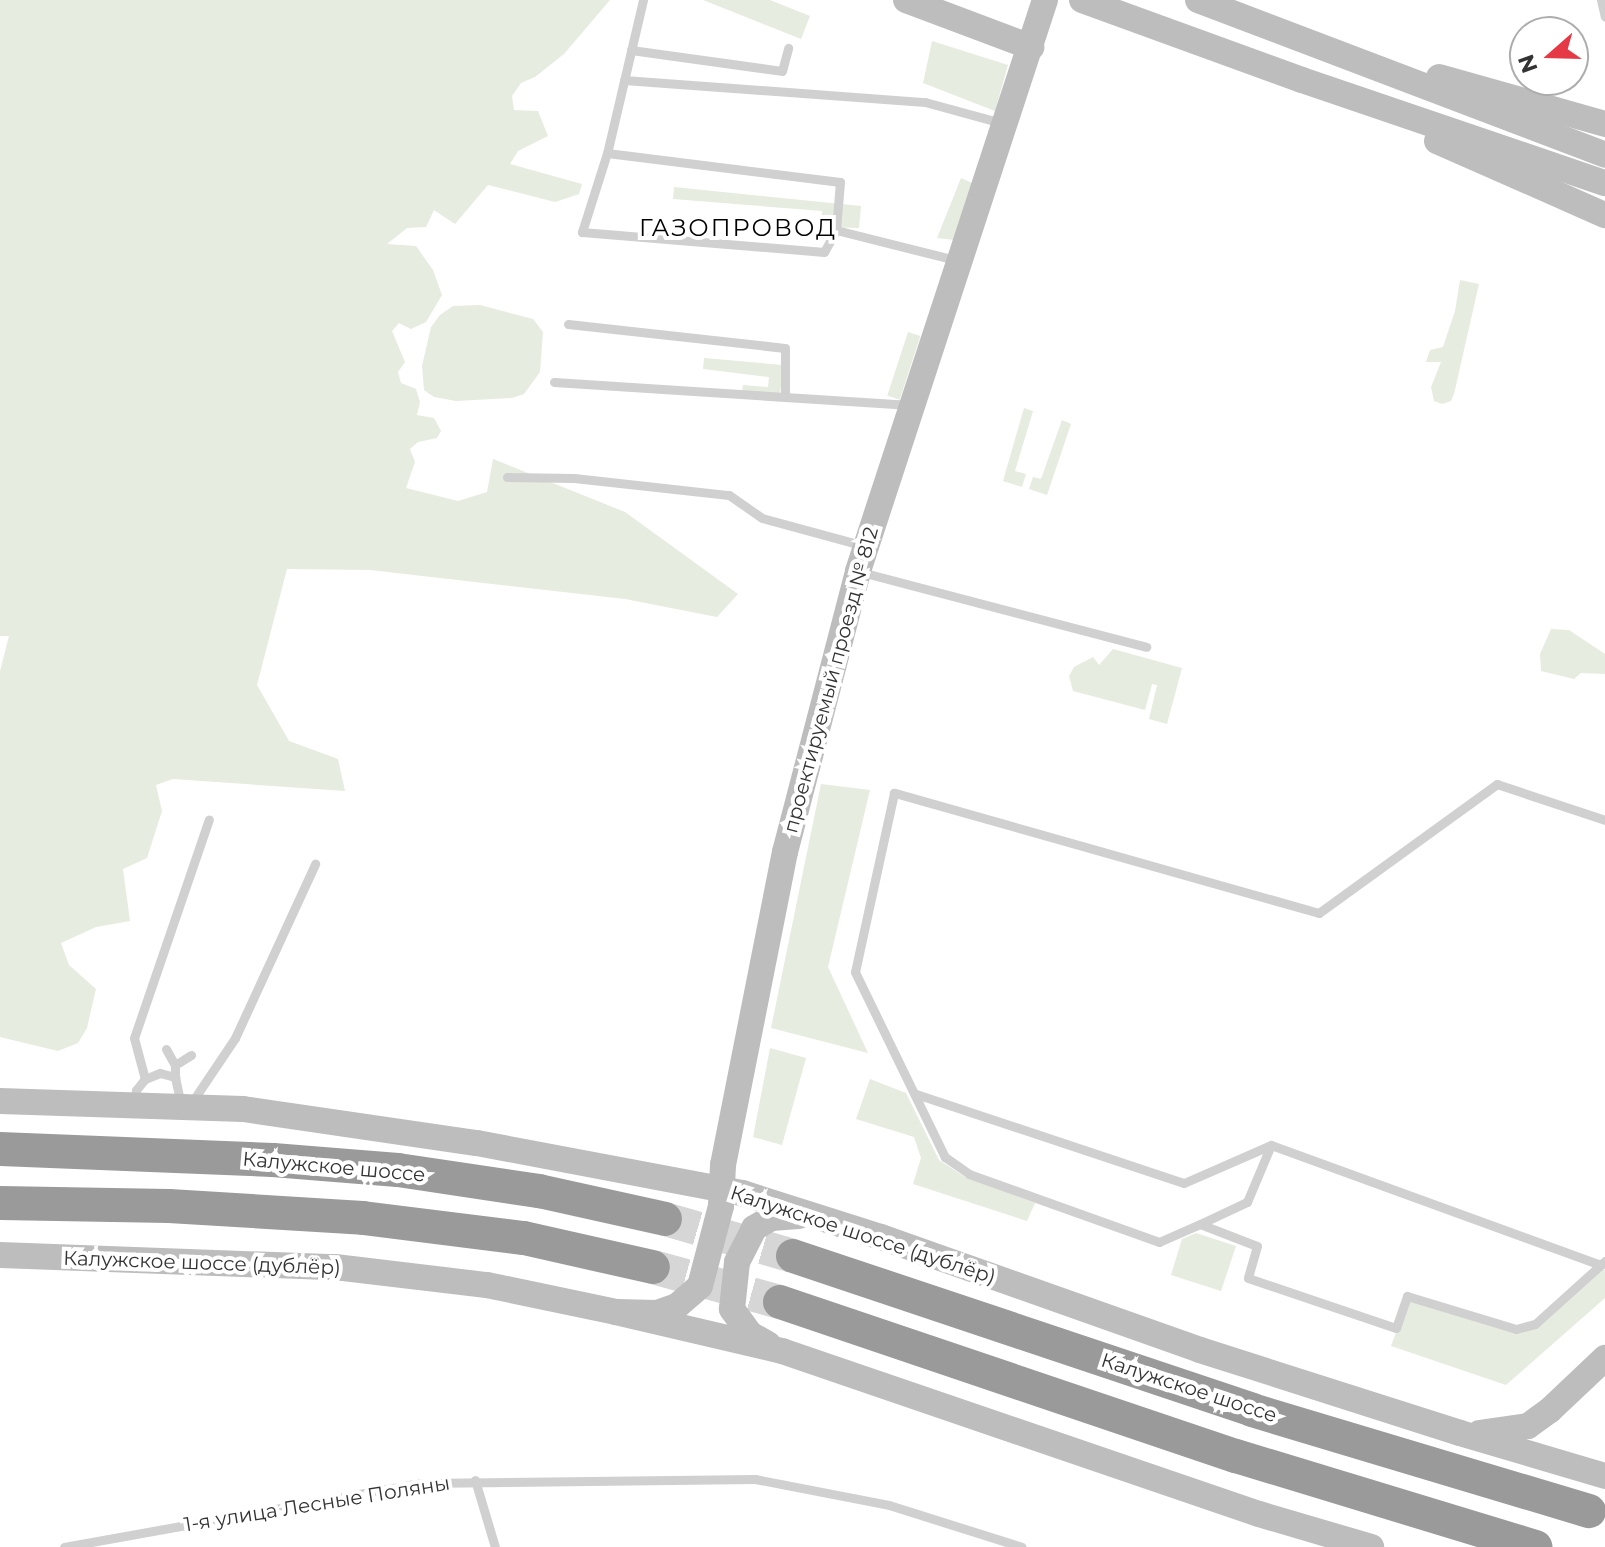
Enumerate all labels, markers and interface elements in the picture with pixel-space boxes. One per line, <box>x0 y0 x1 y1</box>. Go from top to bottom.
north arrow <box>1509 16 1589 96</box>
text: N <box>1512 51 1544 77</box>
district label: ГАЗОПРОВОД <box>639 214 837 242</box>
street label: проектируемый проезд № 812 <box>779 524 883 836</box>
street label: Калужское шоссе <box>241 1147 427 1187</box>
street label: Калужское шоссе (дублёр) <box>727 1181 999 1289</box>
street label: Калужское шоссе (дублёр) <box>63 1246 341 1280</box>
street label: Калужское шоссе <box>1098 1348 1280 1428</box>
street label: 1-я улица Лесные Поляны <box>182 1471 452 1537</box>

